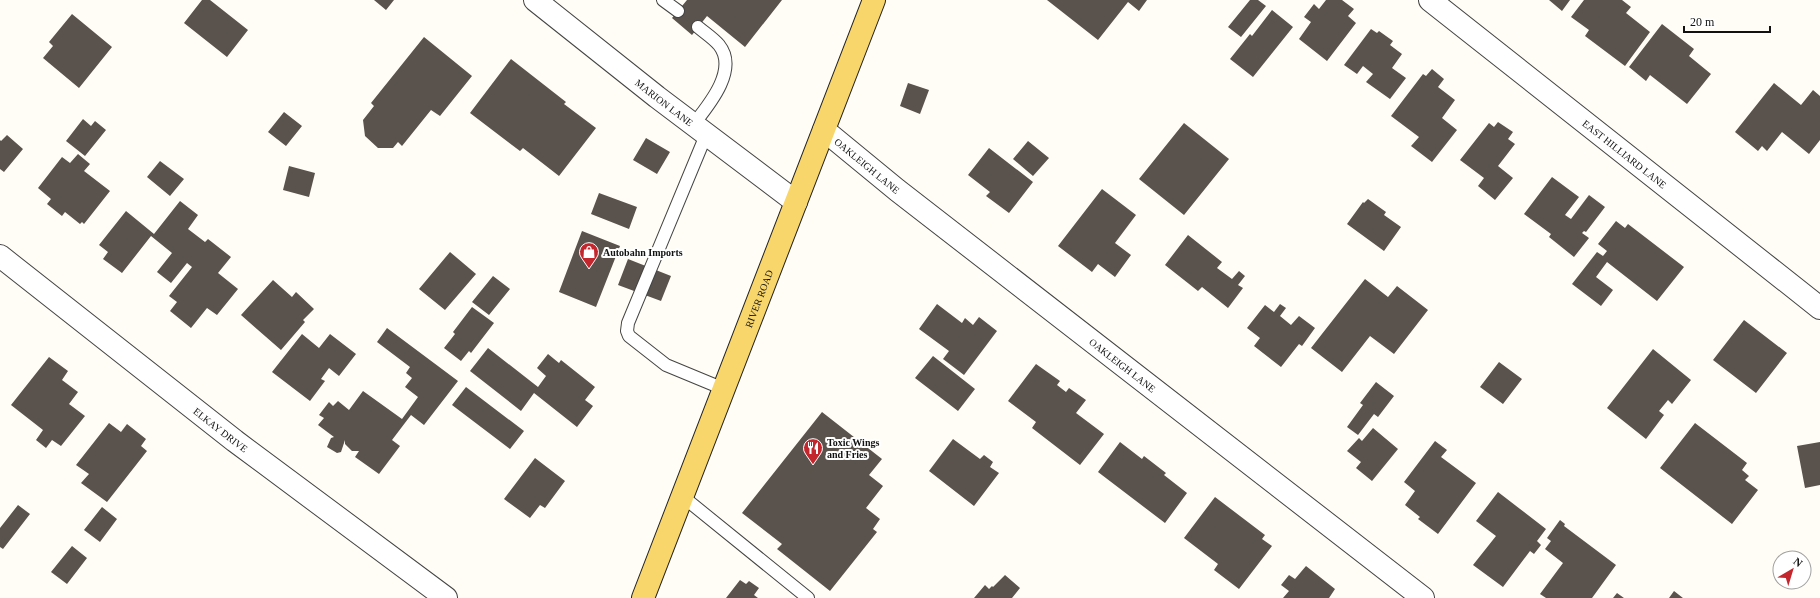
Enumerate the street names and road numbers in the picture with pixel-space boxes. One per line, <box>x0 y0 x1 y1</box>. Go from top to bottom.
street label: MARION LANE <box>633 77 695 128</box>
street label: EAST HILLIARD LANE <box>1580 118 1668 191</box>
street label: OAKLEIGH LANE <box>832 136 902 196</box>
street label: RIVER ROAD <box>743 268 775 329</box>
street label: OAKLEIGH LANE <box>1087 336 1158 395</box>
street label: ELKAY DRIVE <box>191 406 250 455</box>

